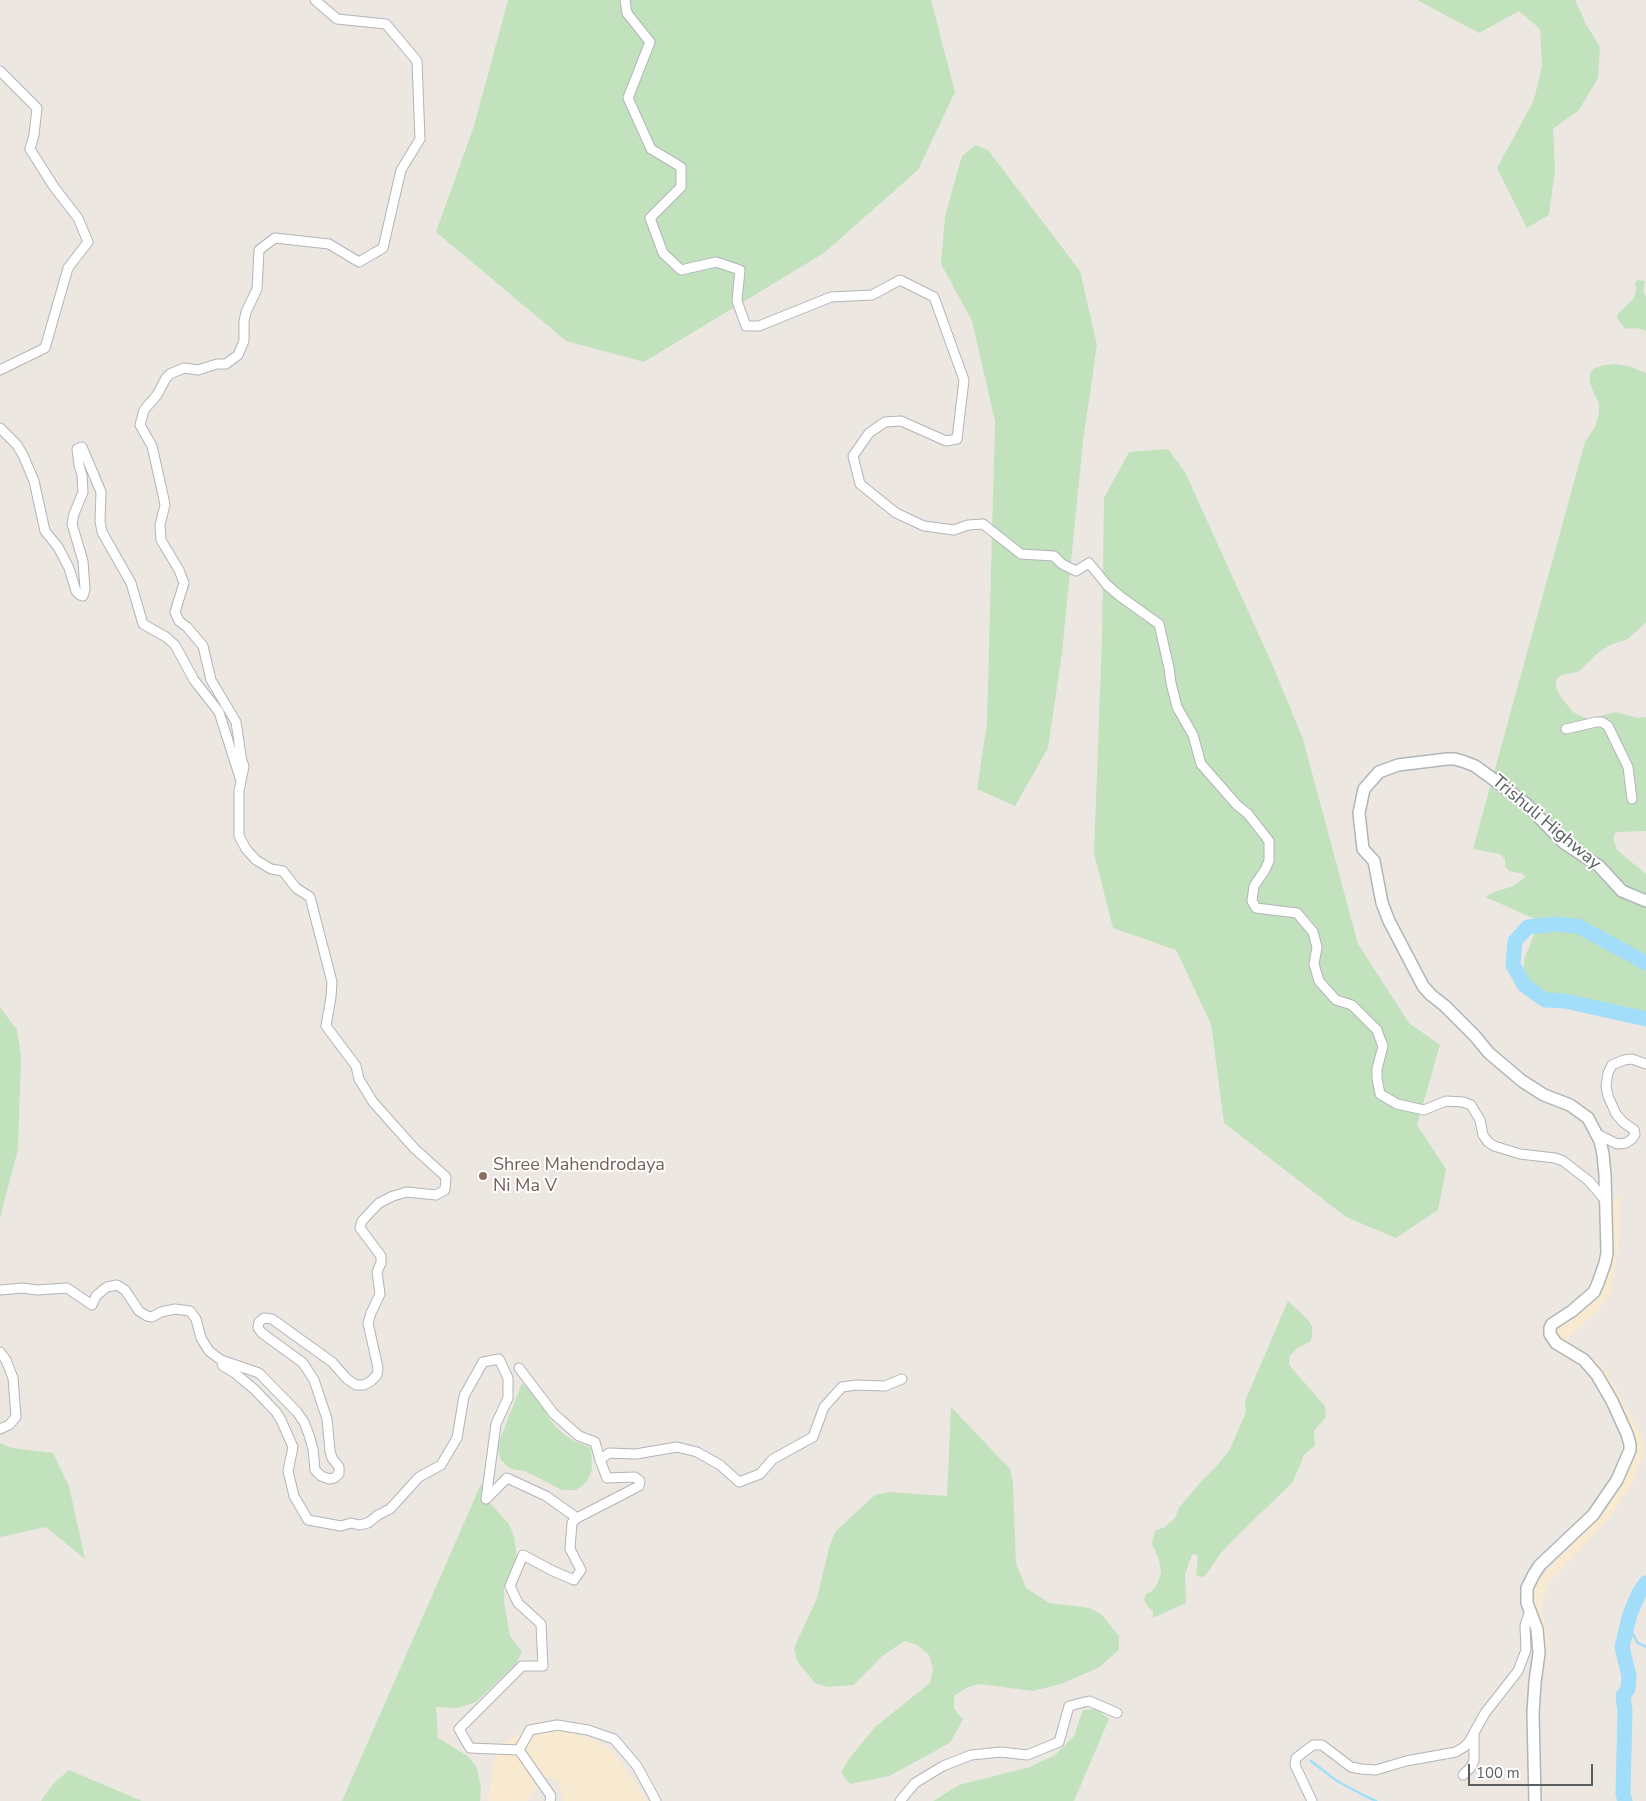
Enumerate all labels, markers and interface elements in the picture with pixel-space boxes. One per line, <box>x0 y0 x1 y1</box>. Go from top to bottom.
street label: Trishuli Highway <box>1487 771 1605 875</box>
place label: Shree Mahendrodaya Ni Ma V <box>493 1155 665 1198</box>
marker: Shree Mahendrodaya Ni Ma V <box>477 1170 489 1182</box>
scale bar <box>1471 1754 1596 1786</box>
text: 100 m <box>1476 1763 1520 1783</box>

